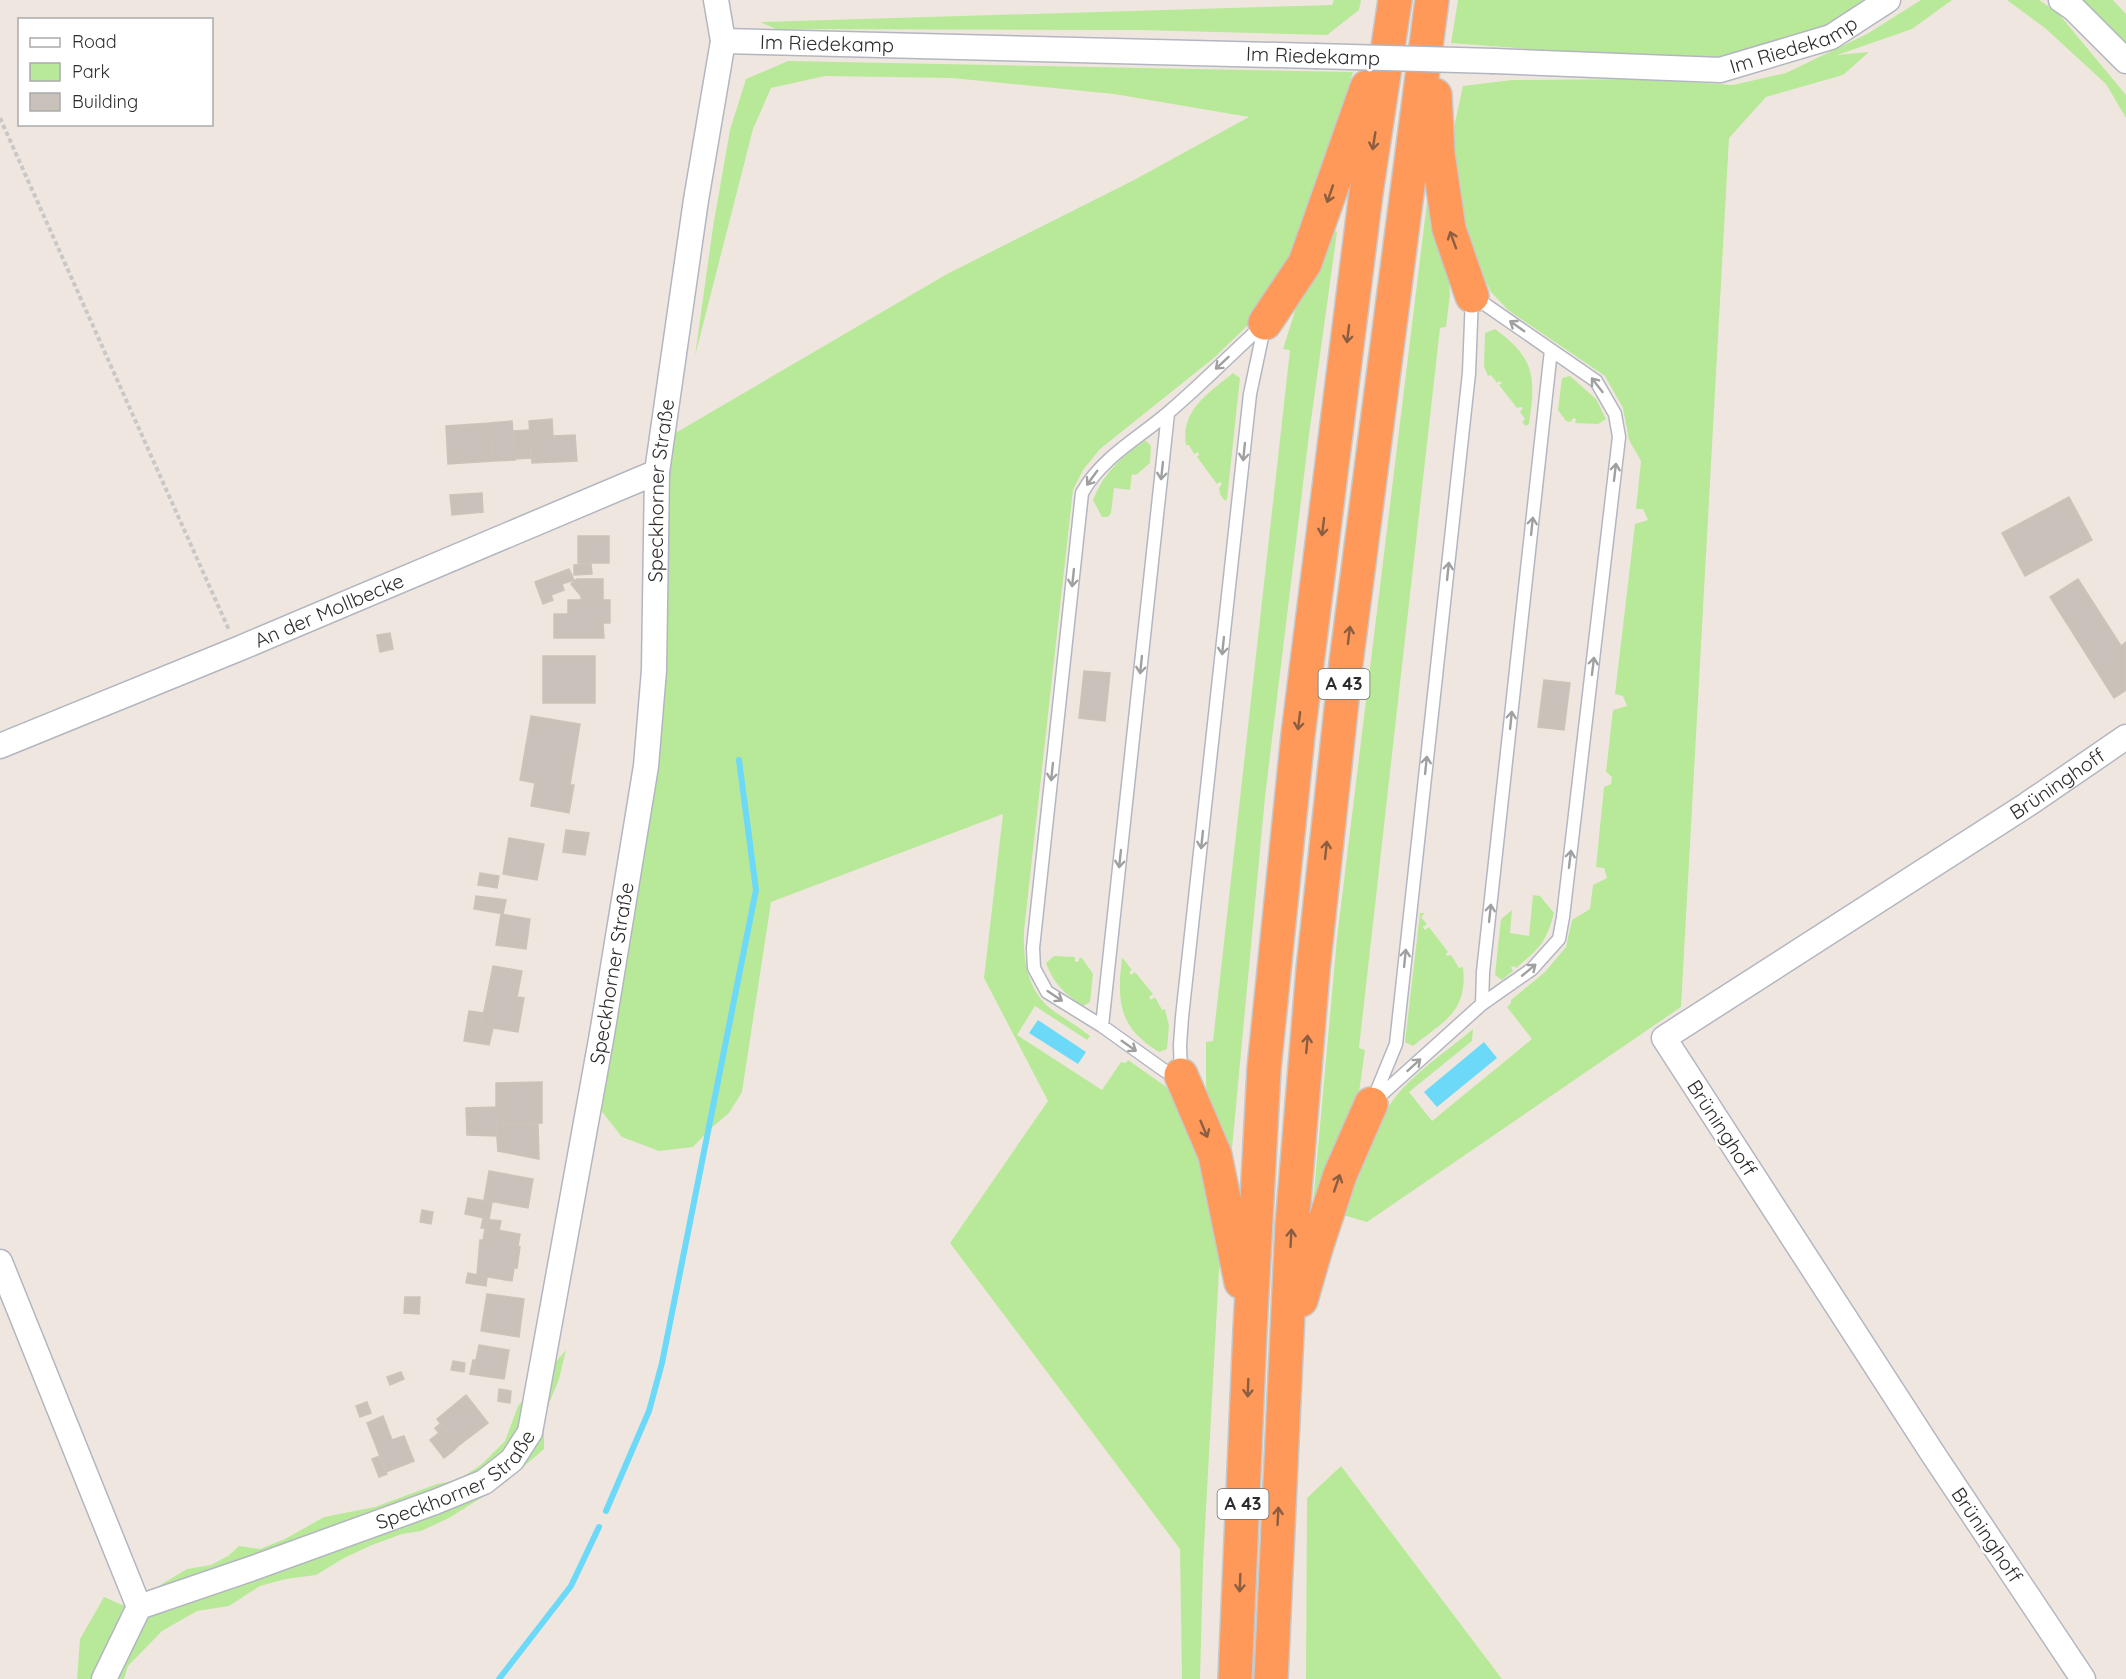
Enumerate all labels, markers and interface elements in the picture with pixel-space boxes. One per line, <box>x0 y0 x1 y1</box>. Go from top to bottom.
street label: Im Riedekamp <box>1727 10 1862 78</box>
legend <box>18 18 213 126</box>
street label: Im Riedekamp <box>760 29 894 57</box>
text: Road <box>72 30 117 53</box>
street label: Im Riedekamp <box>1246 41 1381 70</box>
text: Park <box>72 60 110 83</box>
text: Building <box>72 90 138 113</box>
one-way arrow <box>1368 130 1379 150</box>
one-way arrow <box>1323 184 1334 203</box>
one-way arrow <box>1447 231 1458 250</box>
one-way arrow <box>1508 320 1525 333</box>
one-way arrow <box>1342 323 1353 343</box>
one-way arrow <box>1214 356 1229 370</box>
one-way arrow <box>1590 377 1603 393</box>
street label: Speckhorner Straße <box>642 397 679 583</box>
one-way arrow <box>1238 442 1249 461</box>
one-way arrow <box>1156 461 1167 481</box>
one-way arrow <box>1610 462 1621 482</box>
one-way arrow <box>1086 469 1098 485</box>
one-way arrow <box>1527 516 1538 536</box>
one-way arrow <box>1318 517 1329 537</box>
one-way arrow <box>1442 561 1453 581</box>
street label: An der Mollbecke <box>251 567 407 653</box>
one-way arrow <box>1067 567 1078 587</box>
one-way arrow <box>1344 625 1355 645</box>
one-way arrow <box>1217 635 1228 655</box>
one-way arrow <box>1135 655 1146 674</box>
one-way arrow <box>1587 656 1598 676</box>
road number: A 43 <box>1318 669 1370 699</box>
one-way arrow <box>1294 710 1305 730</box>
one-way arrow <box>1506 710 1517 730</box>
street label: Brüninghoff <box>2005 742 2109 825</box>
one-way arrow <box>1421 755 1432 775</box>
one-way arrow <box>1046 761 1057 781</box>
one-way arrow <box>1196 829 1207 849</box>
one-way arrow <box>1320 840 1331 860</box>
one-way arrow <box>1115 848 1126 868</box>
one-way arrow <box>1565 850 1576 870</box>
street label: Speckhorner Straße <box>584 880 639 1066</box>
one-way arrow <box>1484 904 1495 924</box>
one-way arrow <box>1400 949 1411 969</box>
one-way arrow <box>1521 963 1536 977</box>
one-way arrow <box>1046 990 1062 1002</box>
one-way arrow <box>1302 1034 1313 1054</box>
one-way arrow <box>1121 1040 1137 1052</box>
one-way arrow <box>1407 1058 1422 1072</box>
street label: Brüninghoff <box>1682 1075 1763 1181</box>
one-way arrow <box>1199 1119 1210 1137</box>
one-way arrow <box>1333 1174 1344 1192</box>
one-way arrow <box>1286 1229 1297 1249</box>
one-way arrow <box>1242 1378 1253 1398</box>
street label: Speckhorner Straße <box>372 1425 540 1534</box>
street label: Brüninghoff <box>1946 1482 2028 1587</box>
road number: A 43 <box>1218 1489 1268 1519</box>
one-way arrow <box>1273 1506 1284 1526</box>
one-way arrow <box>1234 1572 1245 1592</box>

